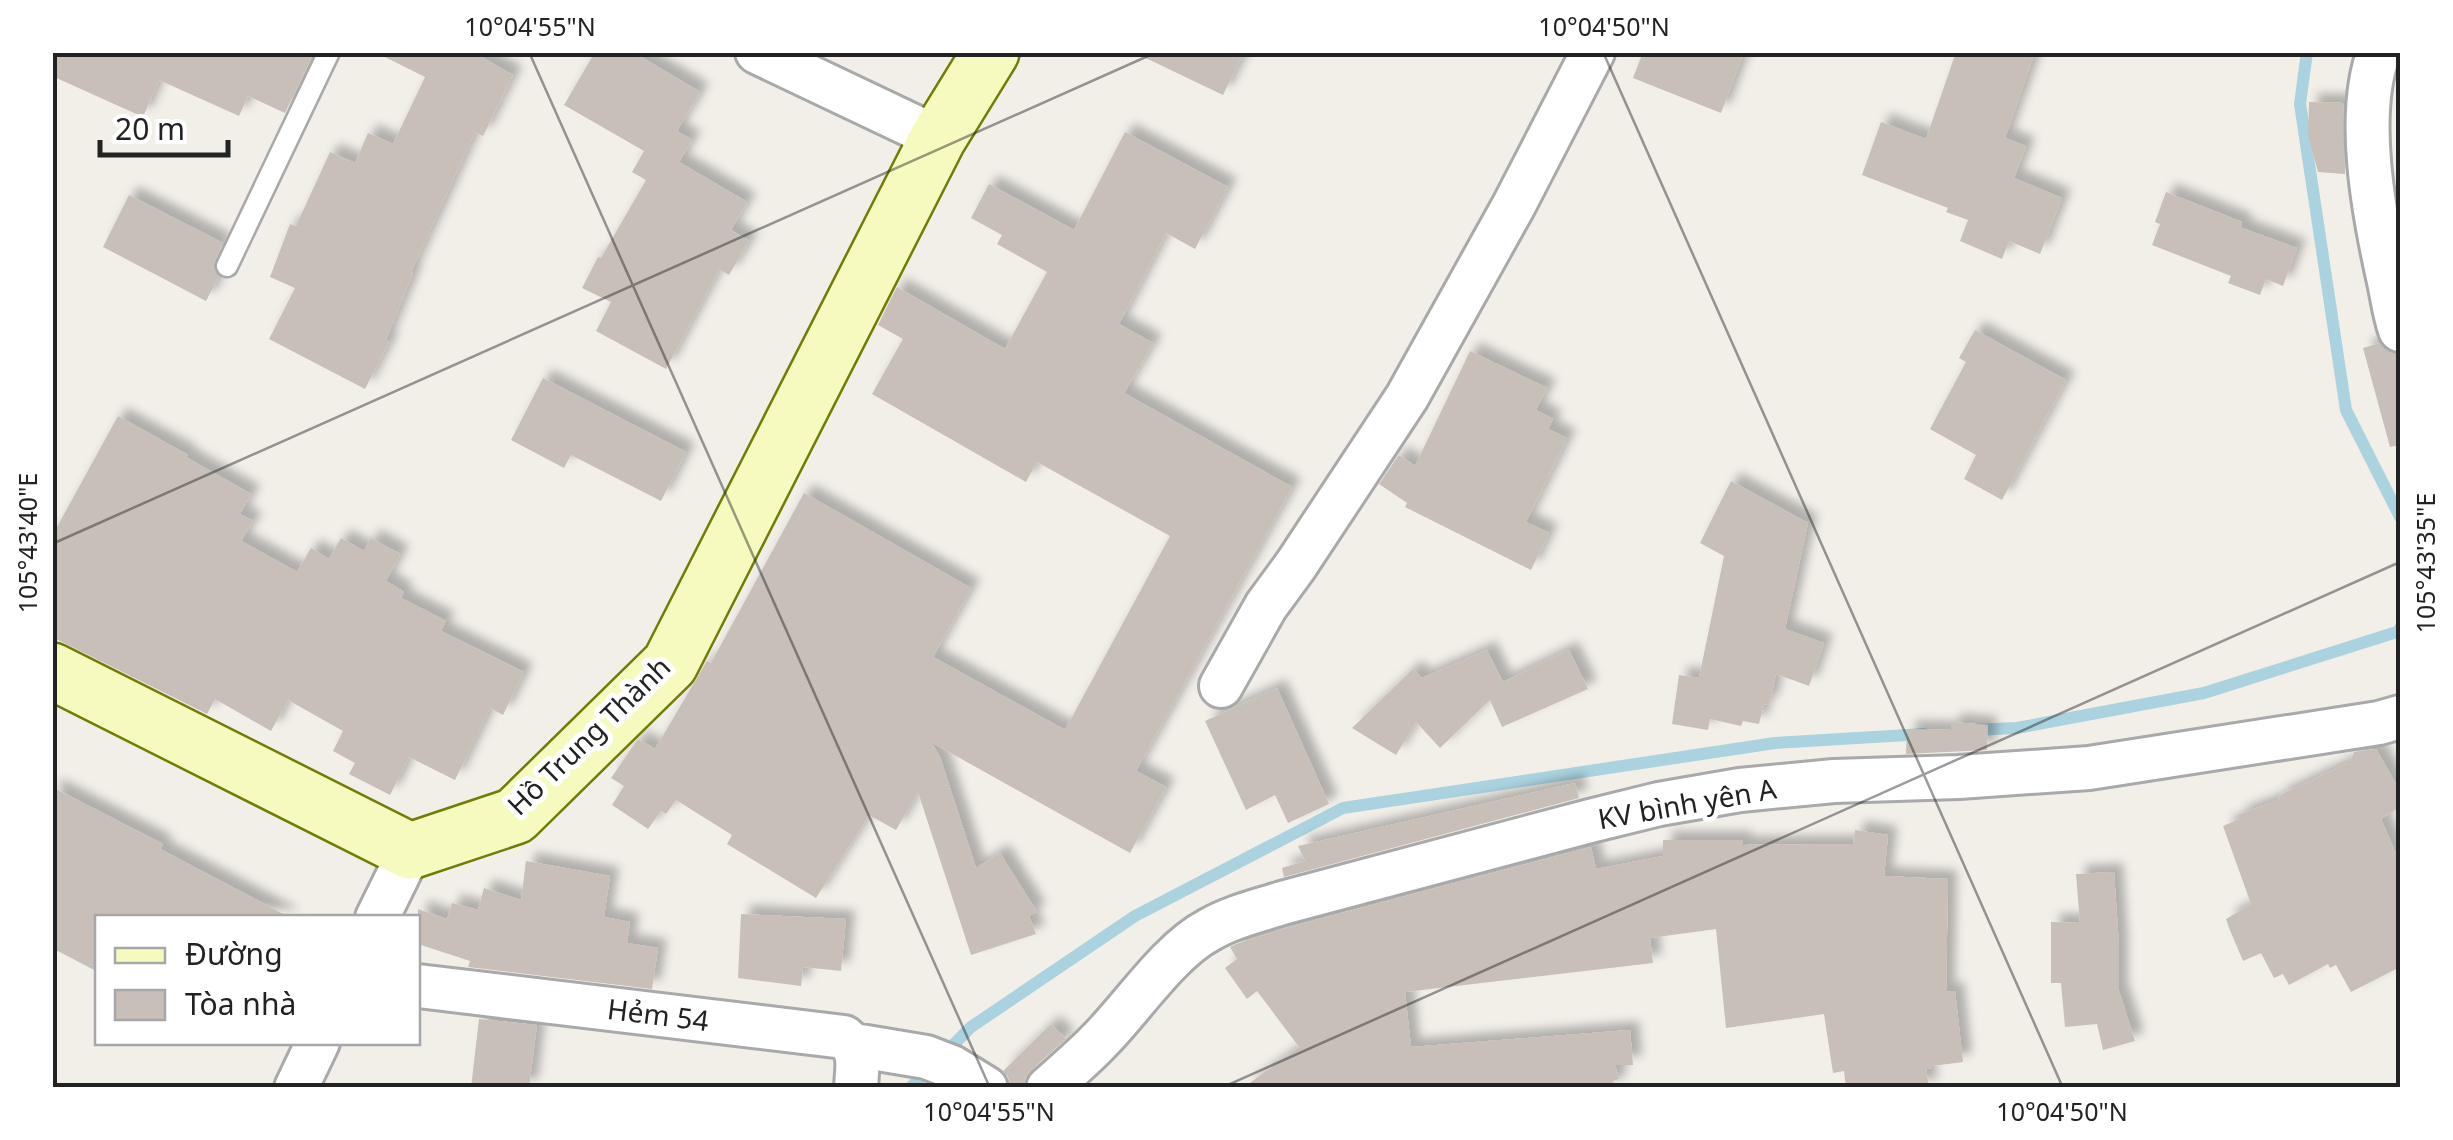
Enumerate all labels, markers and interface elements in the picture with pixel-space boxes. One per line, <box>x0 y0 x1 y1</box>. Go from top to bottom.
text: 10°04'55"N <box>464 9 596 43</box>
text: 10°04'50"N <box>1538 9 1670 43</box>
scale bar <box>100 95 228 157</box>
text: 20 m <box>115 108 185 149</box>
text: 105°43'40"E <box>10 473 44 613</box>
text: 105°43'35"E <box>2408 493 2442 633</box>
street label: Hồ Trung Thành <box>498 648 678 823</box>
street label: KV bình yên A <box>1595 769 1779 837</box>
legend <box>95 915 420 1045</box>
text: Đường <box>185 933 283 974</box>
text: Tòa nhà <box>185 983 296 1024</box>
street label: Hẻm 54 <box>605 989 711 1039</box>
text: 10°04'55"N <box>923 1094 1055 1128</box>
text: 10°04'50"N <box>1996 1094 2128 1128</box>

